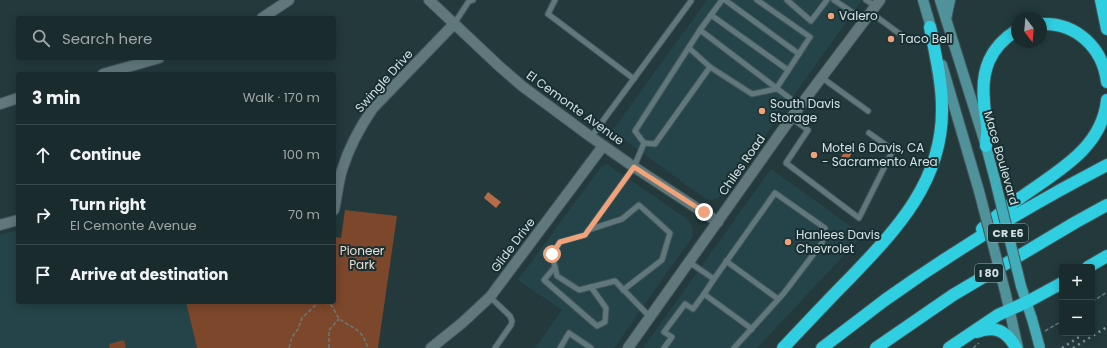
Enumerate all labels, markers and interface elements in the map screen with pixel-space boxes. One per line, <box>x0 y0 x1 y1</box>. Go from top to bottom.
place label: Valero <box>839 7 878 24</box>
marker: Valero <box>826 11 836 21</box>
north arrow <box>1011 12 1047 48</box>
search box <box>16 16 336 60</box>
icon: search <box>30 27 52 49</box>
text: Search here <box>62 28 152 49</box>
place label: Taco Bell <box>899 30 953 47</box>
marker: Taco Bell <box>886 34 896 44</box>
street label: Swingle Drive <box>351 46 416 116</box>
street label: El Cemonte Avenue <box>523 66 628 149</box>
text: 3 min <box>32 86 80 110</box>
text: Walk · 170 m <box>243 88 320 107</box>
place label: South Davis Storage <box>770 95 840 126</box>
marker: South Davis Storage <box>757 106 767 116</box>
street label: Mace Boulevard <box>980 109 1023 207</box>
street label: Chiles Road <box>714 131 769 199</box>
place label: Motel 6 Davis, CA - Sacramento Area <box>822 139 938 170</box>
icon: ahead <box>32 144 54 166</box>
text: Continue <box>70 144 141 165</box>
text: 100 m <box>283 145 320 164</box>
marker: Motel 6 Davis, CA - Sacramento Area <box>809 150 819 160</box>
text: Turn right <box>70 194 146 215</box>
route end <box>695 203 713 221</box>
icon: right <box>32 204 54 226</box>
text: 70 m <box>288 205 320 224</box>
street label: Glide Drive <box>487 214 539 275</box>
text: El Cemonte Avenue <box>70 216 197 235</box>
road number: CR E6 <box>988 224 1028 242</box>
place label: Hanlees Davis Chevrolet <box>796 226 880 257</box>
marker: Hanlees Davis Chevrolet <box>783 237 793 247</box>
park label: Pioneer Park <box>340 242 385 273</box>
route start <box>543 245 561 263</box>
icon: arrive <box>32 264 54 286</box>
text: Arrive at destination <box>70 264 228 285</box>
road number: I 80 <box>975 264 1003 282</box>
map controls <box>1059 264 1095 336</box>
button: + <box>1059 264 1095 300</box>
button: − <box>1059 300 1095 336</box>

